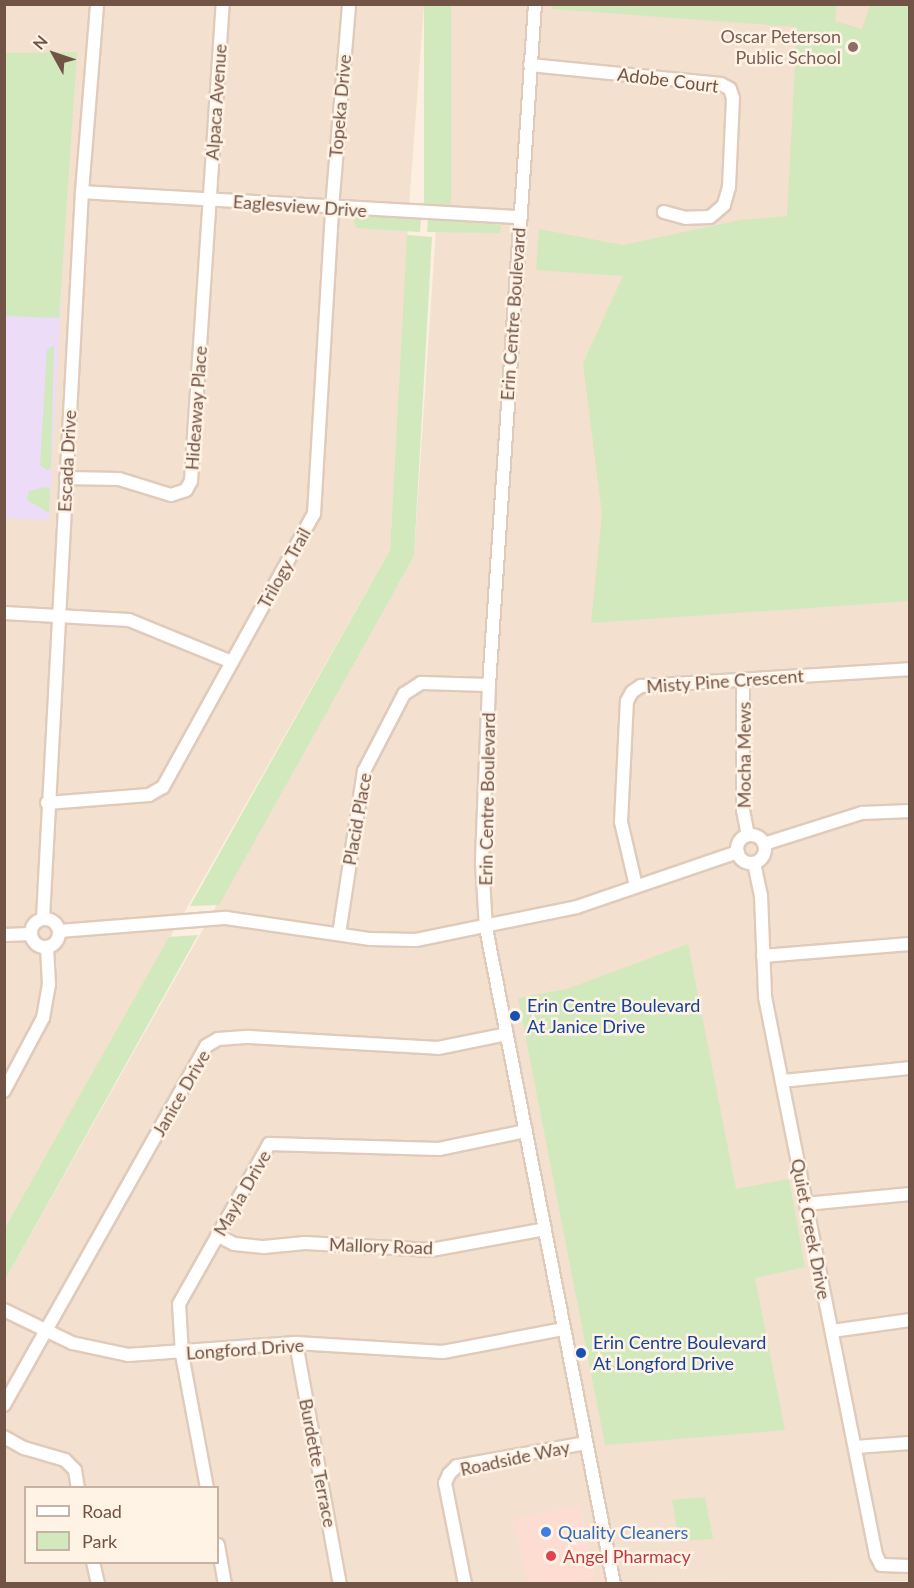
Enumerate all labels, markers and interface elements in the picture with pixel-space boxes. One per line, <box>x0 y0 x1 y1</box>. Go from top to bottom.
north arrow <box>24 24 84 84</box>
place label: Oscar Peterson Public School <box>720 26 841 68</box>
text: N <box>29 31 51 53</box>
marker: Oscar Peterson Public School <box>846 40 860 54</box>
street label: Alpaca Avenue <box>201 43 231 161</box>
street label: Topeka Drive <box>325 53 355 159</box>
street label: Adobe Court <box>616 63 720 97</box>
street label: Eaglesview Drive <box>232 191 368 221</box>
street label: Erin Centre Boulevard <box>496 227 530 401</box>
street label: Hideaway Place <box>181 345 211 471</box>
street label: Escada Drive <box>54 409 80 513</box>
street label: Trilogy Trail <box>253 524 315 612</box>
street label: Misty Pine Crescent <box>645 665 805 697</box>
street label: Mocha Mews <box>733 702 755 808</box>
street label: Erin Centre Boulevard <box>475 712 499 886</box>
street label: Placid Place <box>338 771 376 867</box>
place label: Erin Centre Boulevard At Janice Drive <box>527 995 700 1038</box>
marker: Erin Centre Boulevard At Janice Drive <box>508 1009 522 1023</box>
street label: Janice Drive <box>148 1046 214 1140</box>
street label: Mayla Drive <box>209 1146 275 1240</box>
street label: Quiet Creek Drive <box>787 1157 835 1301</box>
street label: Mallory Road <box>328 1233 434 1259</box>
place label: Erin Centre Boulevard At Longford Drive <box>593 1332 766 1374</box>
street label: Longford Drive <box>185 1334 305 1364</box>
marker: Erin Centre Boulevard At Longford Drive <box>574 1346 588 1360</box>
street label: Burdette Terrace <box>295 1396 341 1530</box>
street label: Roadside Way <box>458 1436 572 1480</box>
legend <box>24 1486 219 1564</box>
text: Road <box>82 1500 122 1522</box>
place label: Quality Cleaners <box>558 1521 689 1543</box>
marker: Quality Cleaners <box>539 1525 553 1539</box>
text: Park <box>82 1530 117 1552</box>
place label: Angel Pharmacy <box>563 1545 691 1567</box>
marker: Angel Pharmacy <box>544 1549 558 1563</box>

